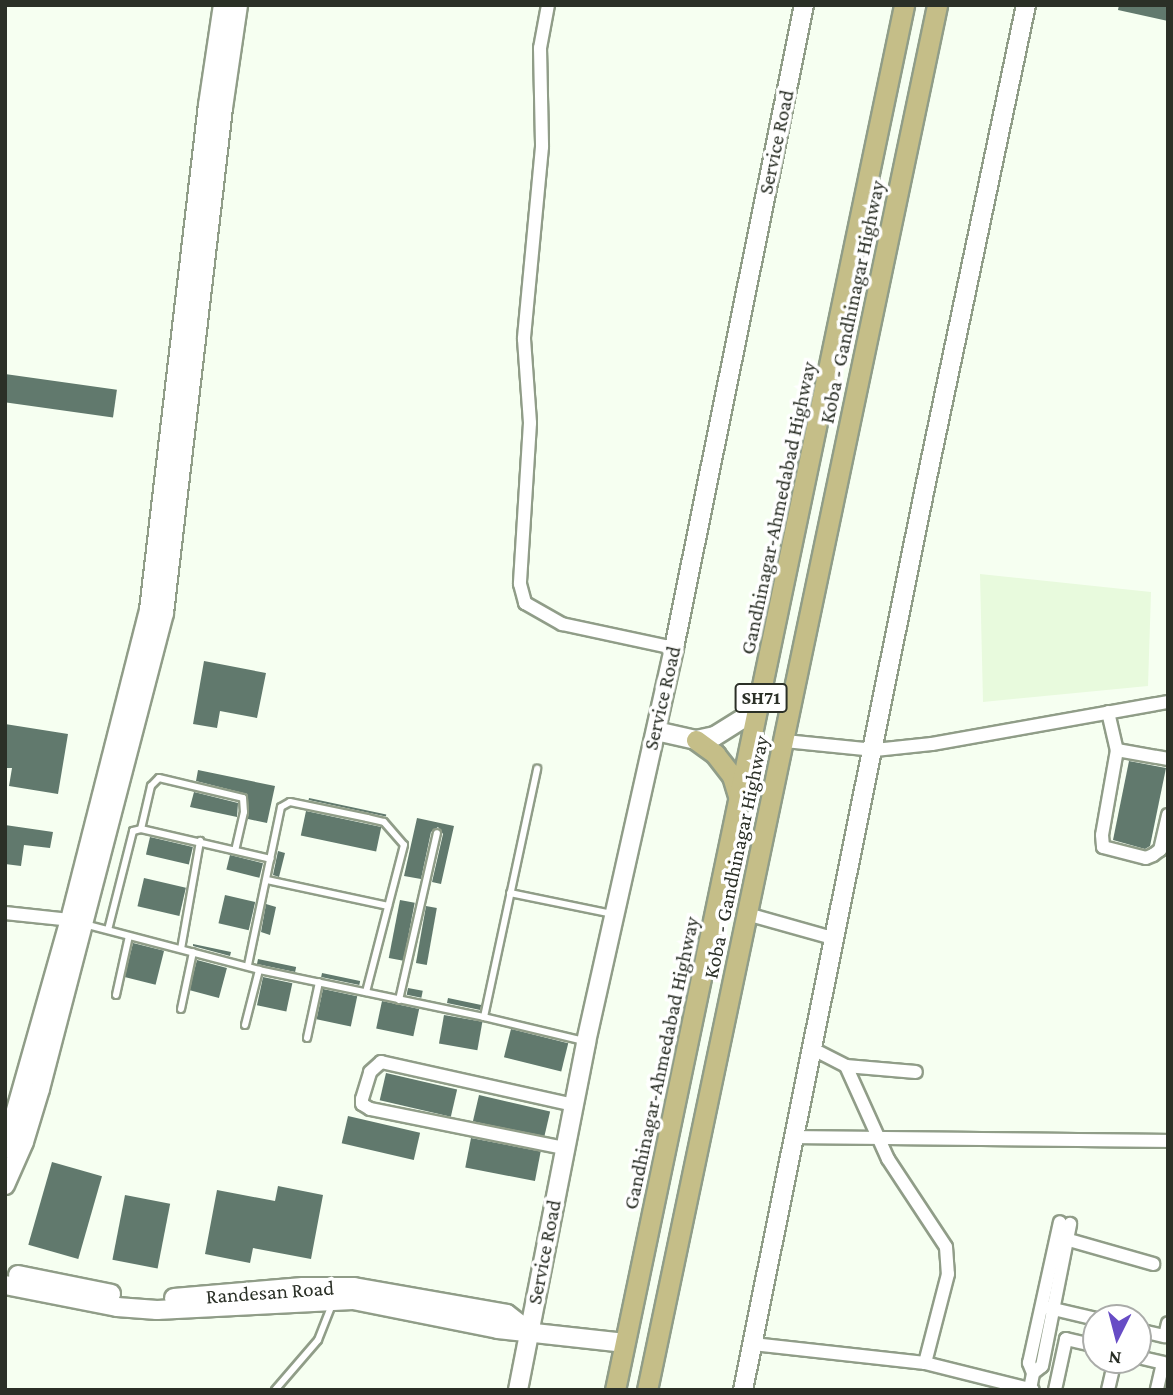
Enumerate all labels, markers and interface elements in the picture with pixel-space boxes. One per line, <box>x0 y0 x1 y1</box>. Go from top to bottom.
street label: Service Road <box>753 87 799 197</box>
street label: Koba - Gandhinagar Highway <box>814 178 890 426</box>
street label: Gandhinagar-Ahmedabad Highway <box>735 359 821 657</box>
street label: Service Road <box>638 643 686 753</box>
road number: SH71 <box>733 682 789 713</box>
street label: Koba - Gandhinagar Highway <box>698 733 774 981</box>
street label: Gandhinagar-Ahmedabad Highway <box>618 914 704 1212</box>
street label: Service Road <box>522 1198 566 1306</box>
street label: Randesan Road <box>205 1275 335 1309</box>
north arrow <box>1082 1304 1152 1374</box>
text: N <box>1107 1347 1123 1370</box>

